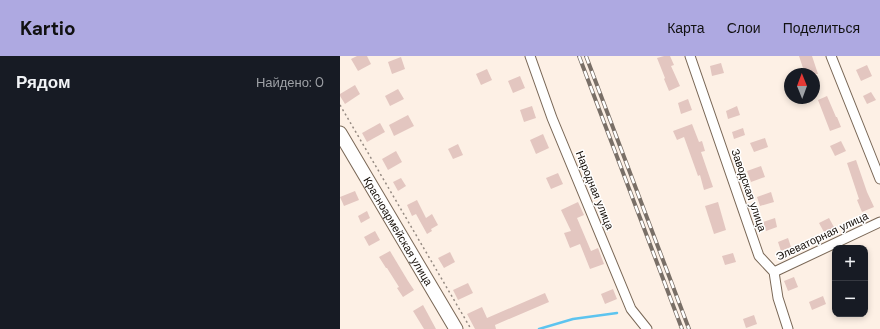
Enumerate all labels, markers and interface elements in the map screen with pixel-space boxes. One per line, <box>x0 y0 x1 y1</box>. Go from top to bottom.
text: Kartio <box>20 16 76 41</box>
text: Карта <box>667 19 705 37</box>
text: Слои <box>727 19 761 37</box>
text: Поделиться <box>783 19 860 37</box>
north arrow <box>784 68 820 104</box>
text: Рядом <box>16 71 71 93</box>
text: Найдено: 0 <box>256 74 324 91</box>
street label: Заводская улица <box>728 147 770 234</box>
street label: Народная улица <box>573 149 618 232</box>
street label: Красноармейская улица <box>360 174 436 289</box>
street label: Элеваторная улица <box>774 208 871 264</box>
map controls <box>832 245 868 317</box>
button: + <box>832 245 868 281</box>
button: − <box>832 281 868 317</box>

